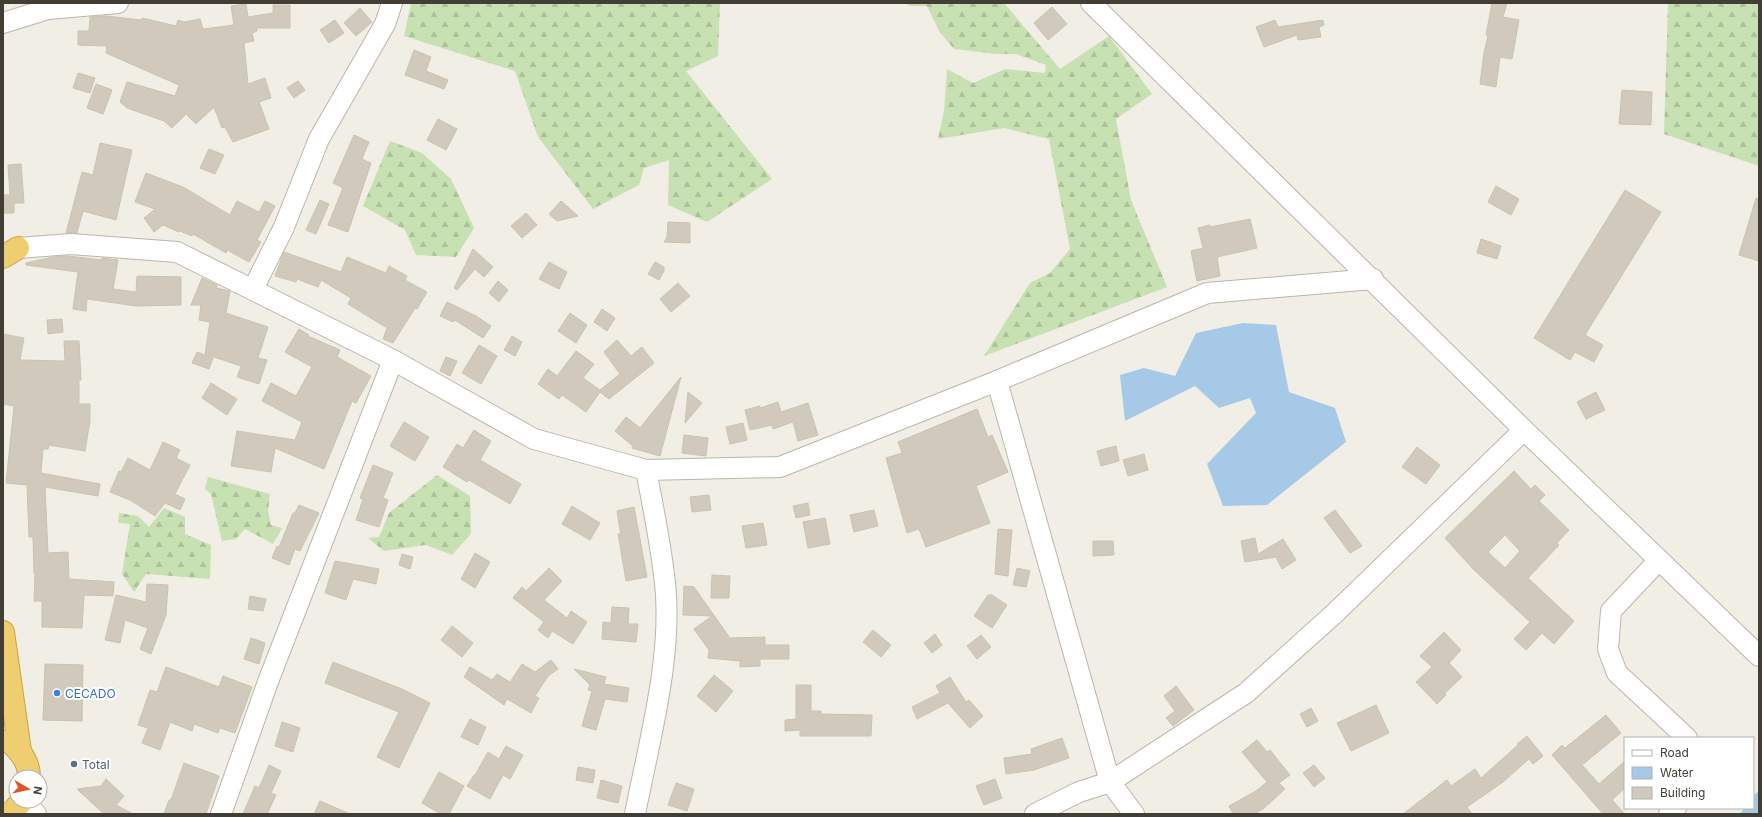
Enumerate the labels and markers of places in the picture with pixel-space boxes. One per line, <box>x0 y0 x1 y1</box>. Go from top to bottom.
place label: CECADO <box>65 686 116 701</box>
marker: CECADO <box>52 688 62 698</box>
place label: Total <box>82 757 110 772</box>
marker: Total <box>69 759 79 769</box>

